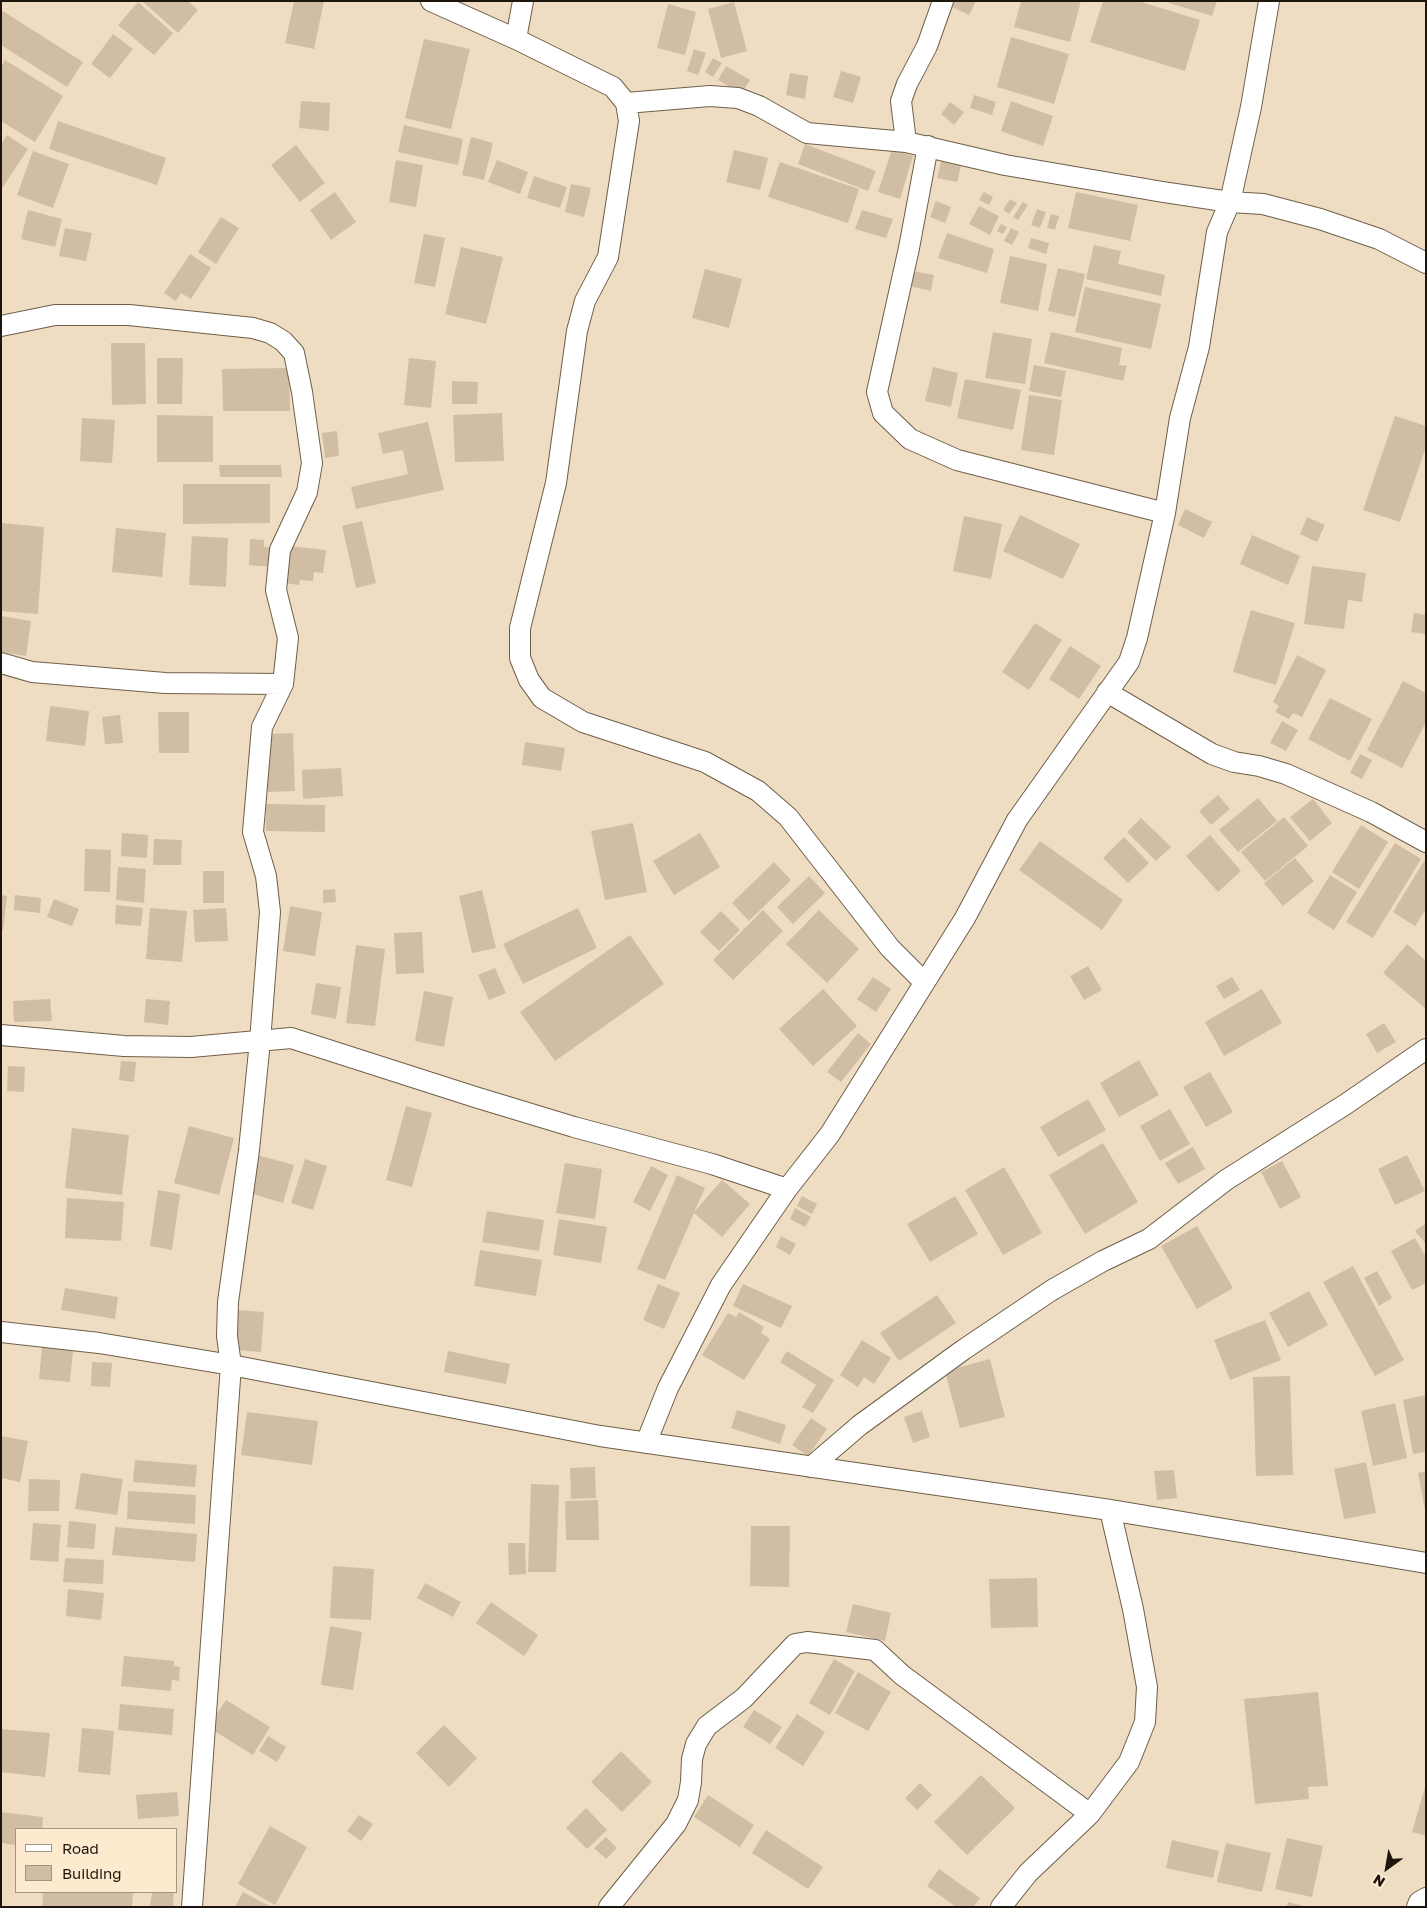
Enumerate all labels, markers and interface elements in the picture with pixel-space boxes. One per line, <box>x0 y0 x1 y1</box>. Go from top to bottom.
legend <box>15 1828 178 1893</box>
text: Road <box>62 1839 99 1857</box>
north arrow <box>1362 1843 1412 1893</box>
text: Building <box>62 1864 122 1882</box>
text: N <box>1370 1871 1388 1891</box>

